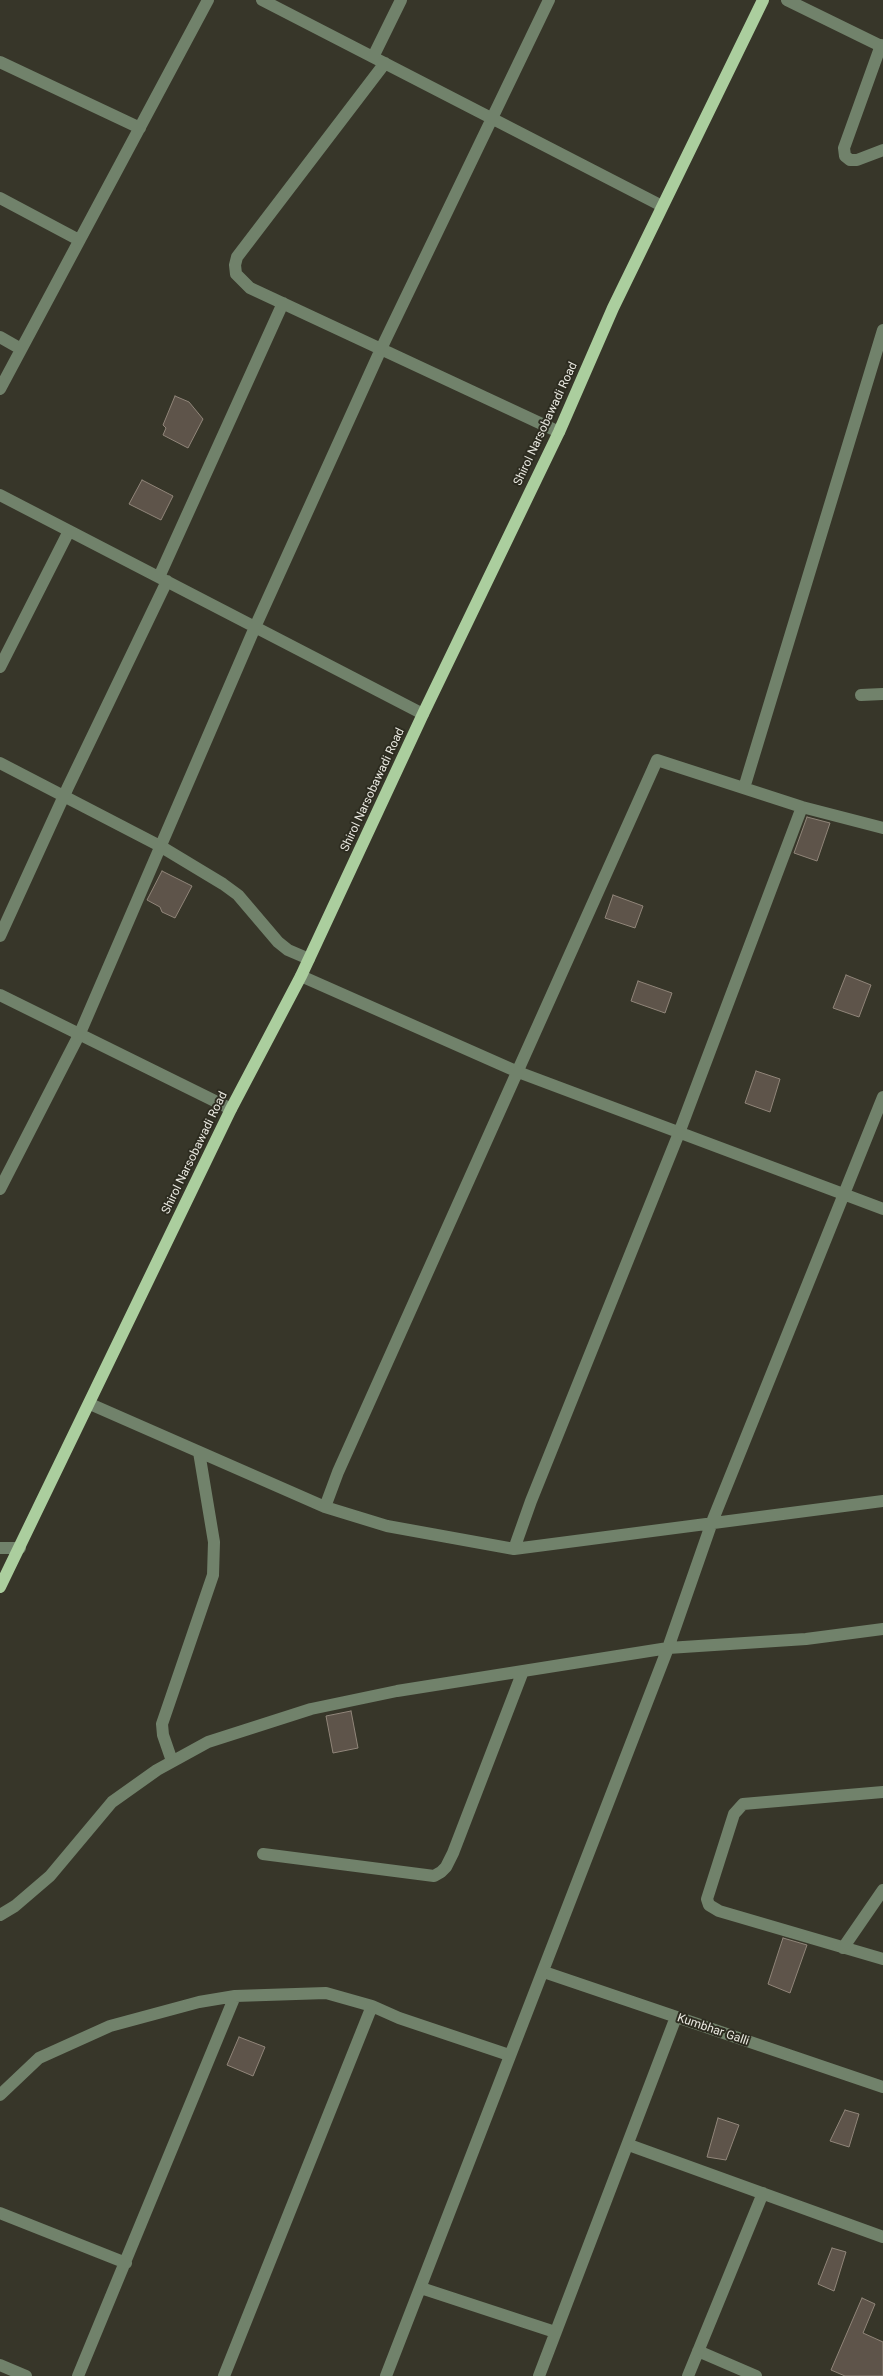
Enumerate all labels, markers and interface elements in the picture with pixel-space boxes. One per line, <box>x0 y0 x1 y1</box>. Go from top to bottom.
street label: Shirol Narsobawadi Road <box>511 360 581 488</box>
street label: Shirol Narsobawadi Road <box>338 726 408 854</box>
street label: Shirol Narsobawadi Road <box>159 1089 231 1217</box>
street label: Kumbhar Galli <box>675 2011 751 2049</box>

